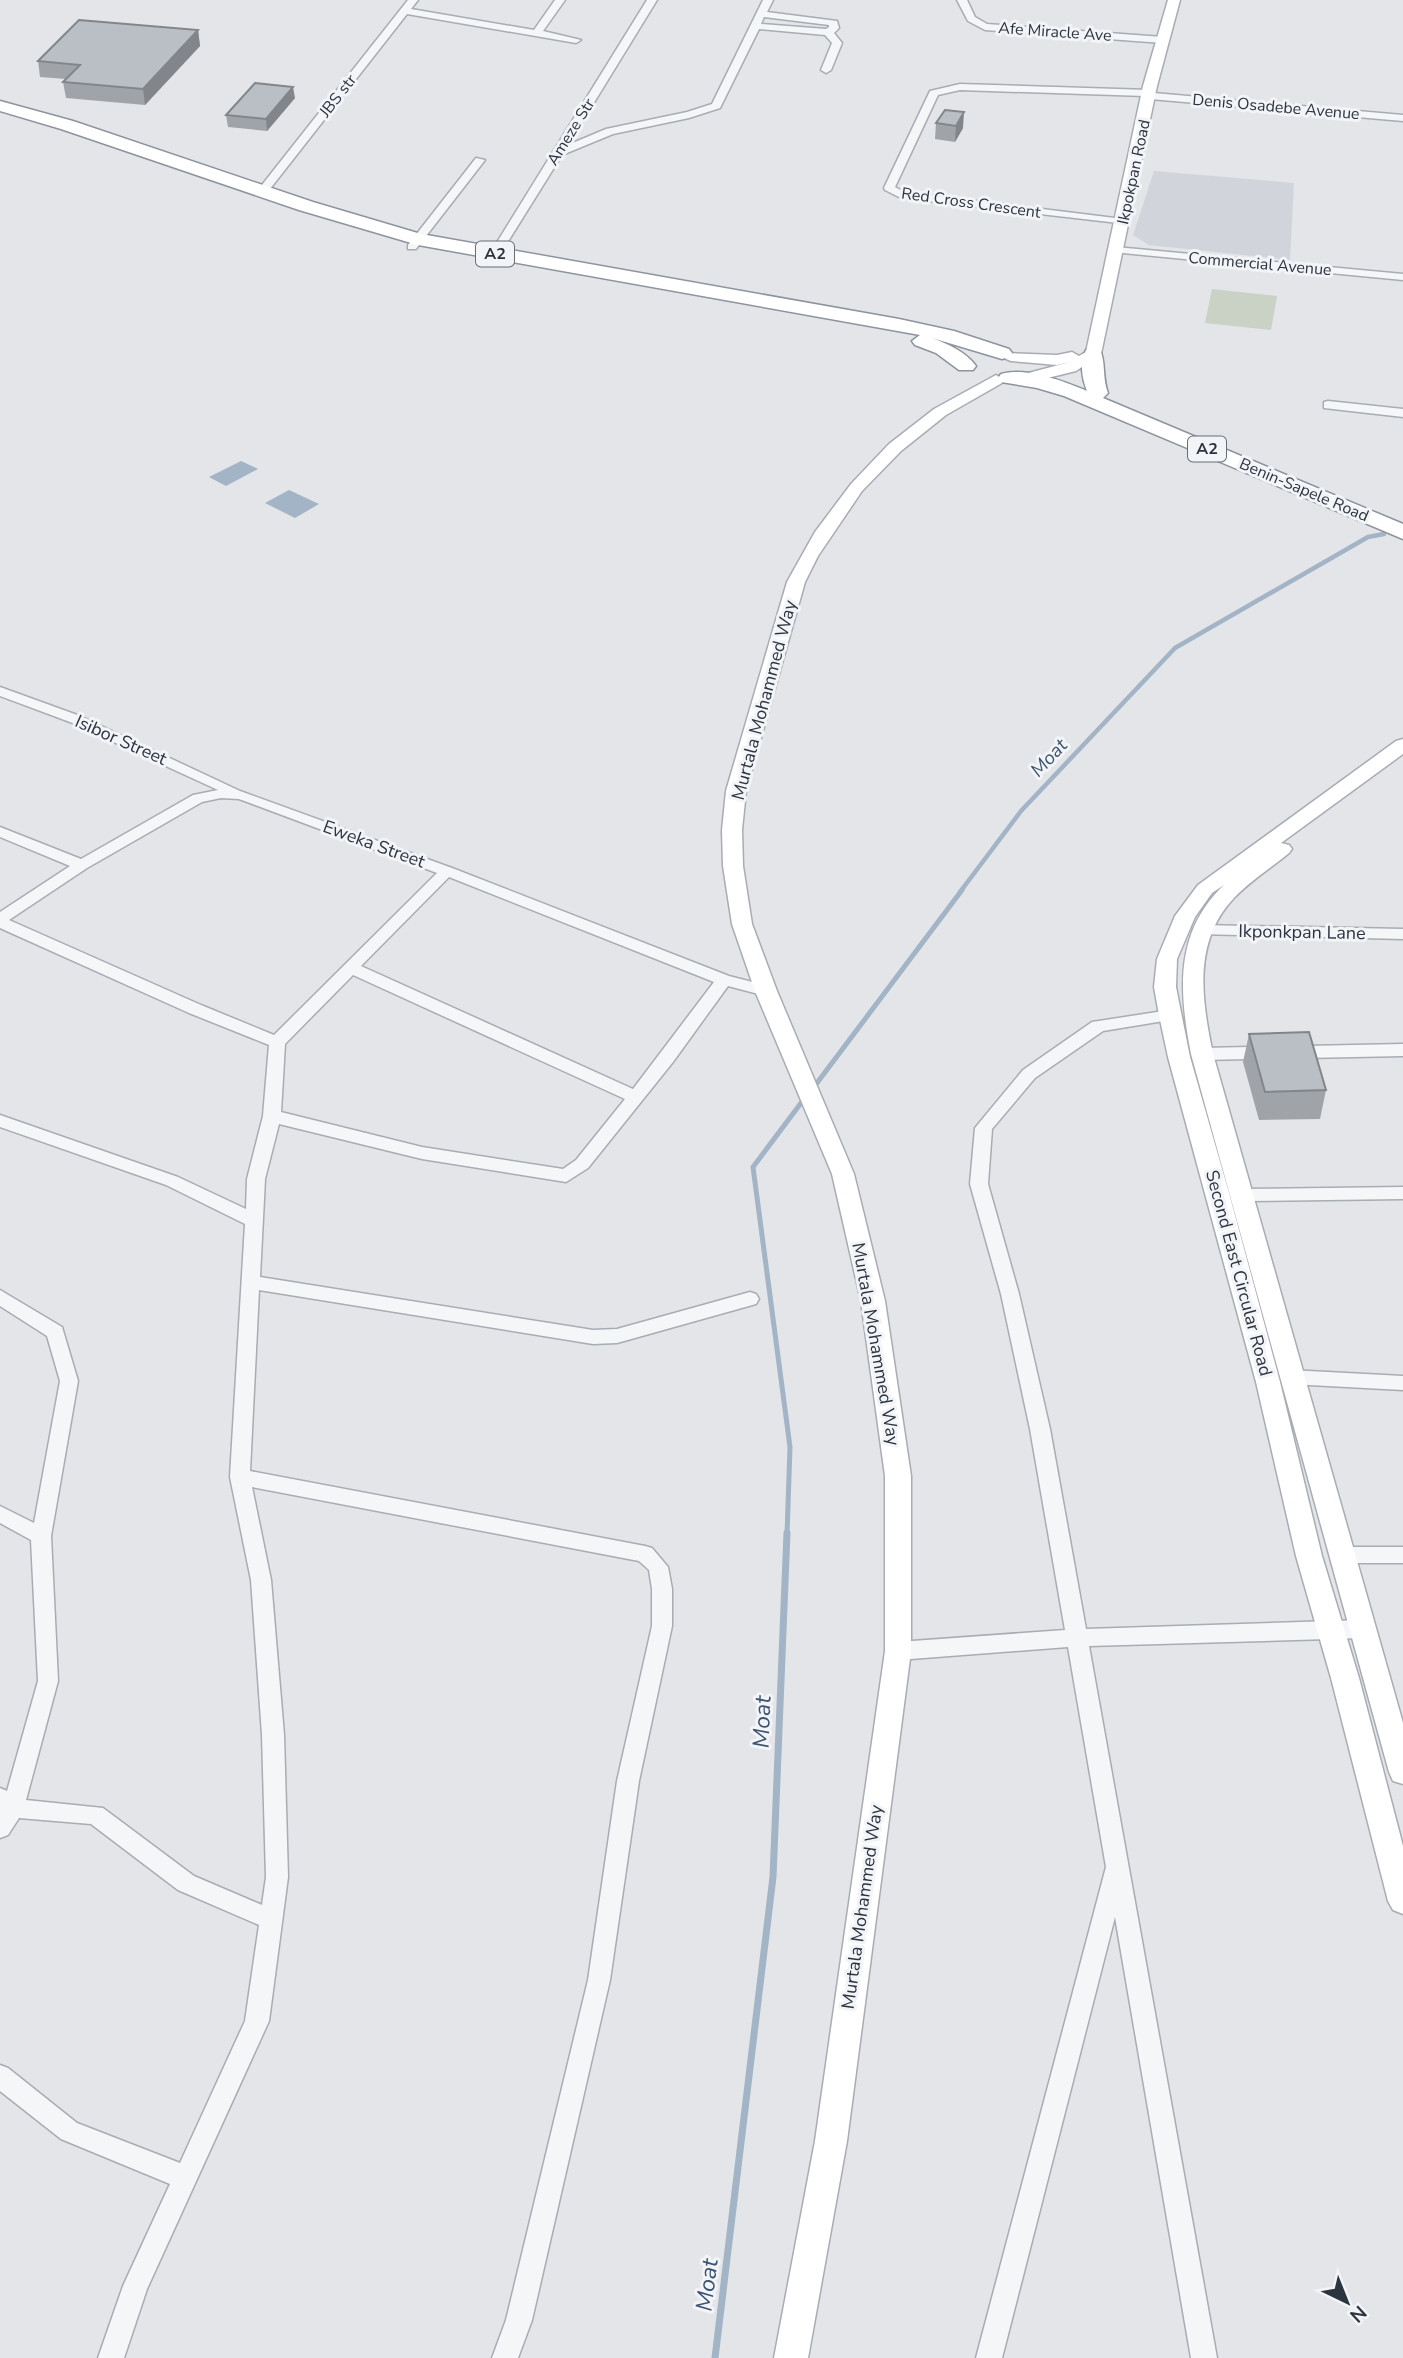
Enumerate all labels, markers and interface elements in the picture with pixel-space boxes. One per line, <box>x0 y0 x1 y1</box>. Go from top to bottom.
street label: Afe Miracle Ave <box>998 17 1112 47</box>
street label: JBS str <box>314 70 362 123</box>
street label: Denis Osadebe Avenue <box>1192 89 1360 125</box>
street label: Ameze Str <box>542 94 600 170</box>
street label: Ikpokpan Road <box>1112 118 1156 226</box>
street label: Red Cross Crescent <box>900 182 1042 224</box>
road number: A2 <box>476 242 514 266</box>
street label: Commercial Avenue <box>1188 247 1332 281</box>
road number: A2 <box>1188 436 1226 462</box>
street label: Benin-Sapele Road <box>1236 453 1372 527</box>
street label: Murtala Mohammed Way <box>726 597 802 803</box>
street label: Isibor Street <box>71 709 171 771</box>
water label: Moat <box>1025 732 1074 783</box>
street label: Eweka Street <box>320 814 429 874</box>
street label: Ikponkpan Lane <box>1238 919 1366 945</box>
street label: Second East Circular Road <box>1200 1167 1278 1379</box>
street label: Murtala Mohammed Way <box>846 1241 906 1448</box>
water label: Moat <box>746 1694 778 1749</box>
street label: Murtala Mohammed Way <box>836 1803 888 2011</box>
water label: Moat <box>688 2256 726 2313</box>
north arrow <box>1312 2267 1382 2337</box>
text: N <box>1344 2299 1372 2328</box>

